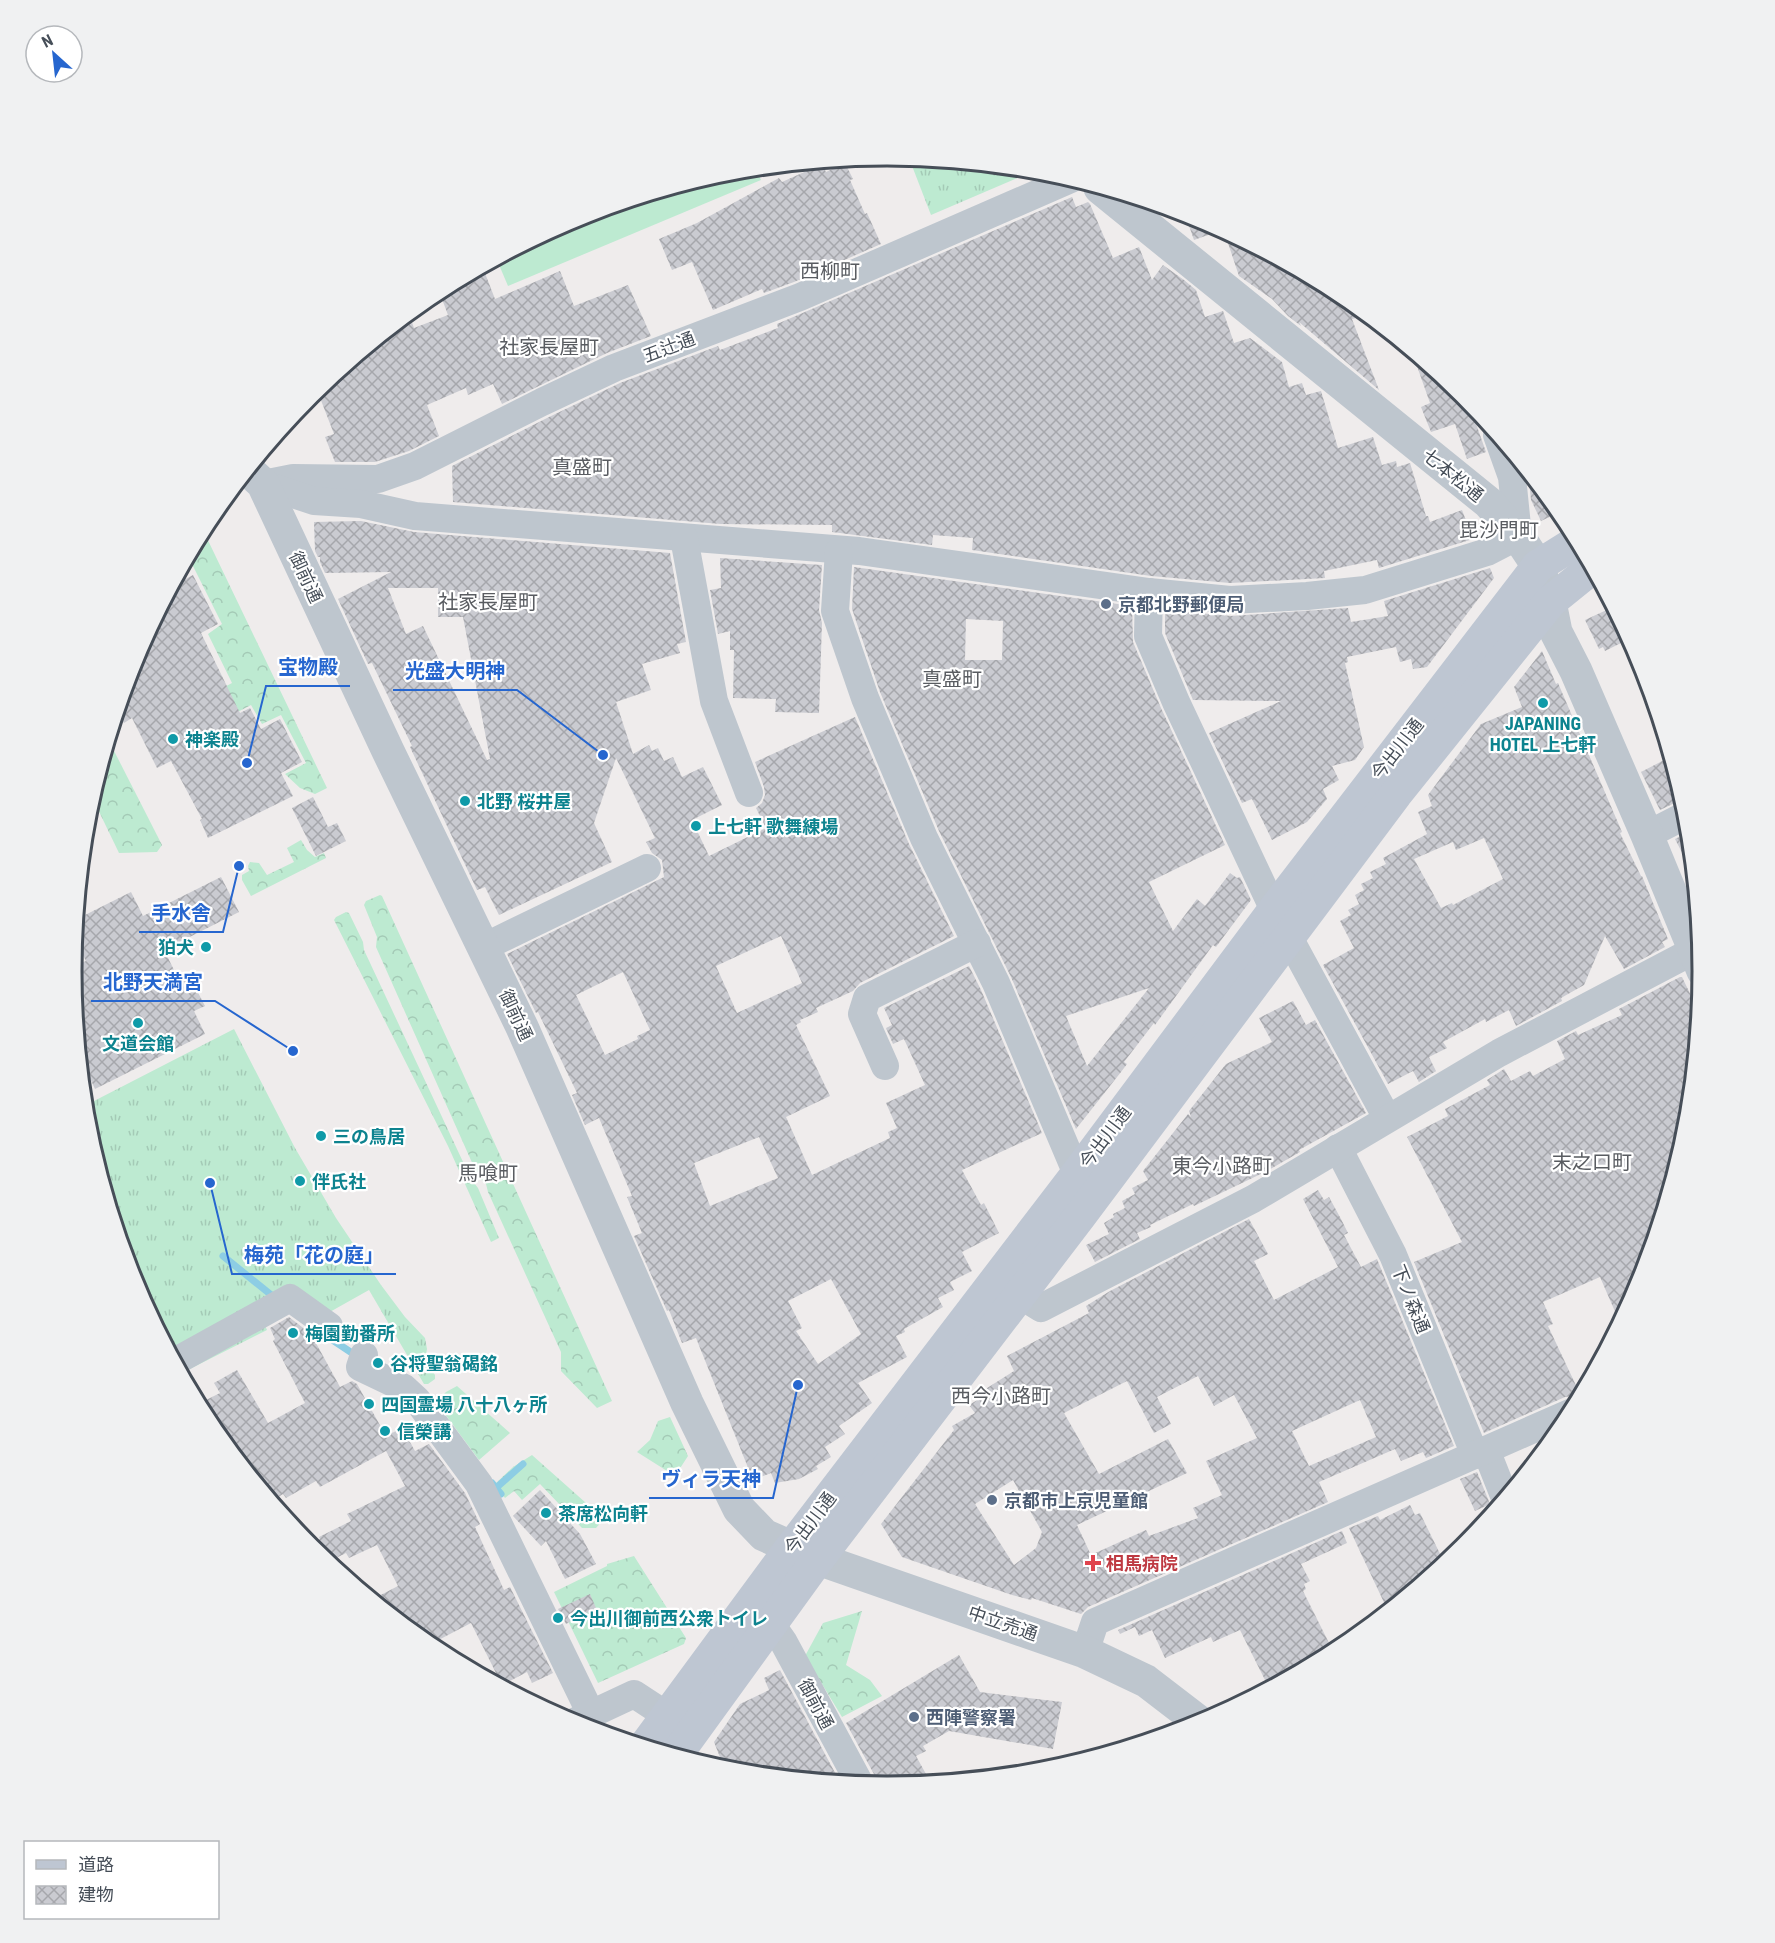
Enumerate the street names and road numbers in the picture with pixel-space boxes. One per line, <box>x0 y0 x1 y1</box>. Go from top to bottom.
street label: 五辻通 <box>640 328 698 366</box>
street label: 七本松通 <box>1418 444 1488 506</box>
street label: 御前通 <box>285 548 327 606</box>
street label: 今出川通 <box>1367 714 1427 784</box>
street label: 御前通 <box>495 986 537 1044</box>
street label: 今出川通 <box>1075 1102 1135 1172</box>
street label: 下ノ森通 <box>1388 1262 1434 1336</box>
street label: 今出川通 <box>780 1488 840 1558</box>
street label: 中立売通 <box>966 1601 1040 1645</box>
street label: 御前通 <box>794 1675 838 1733</box>

